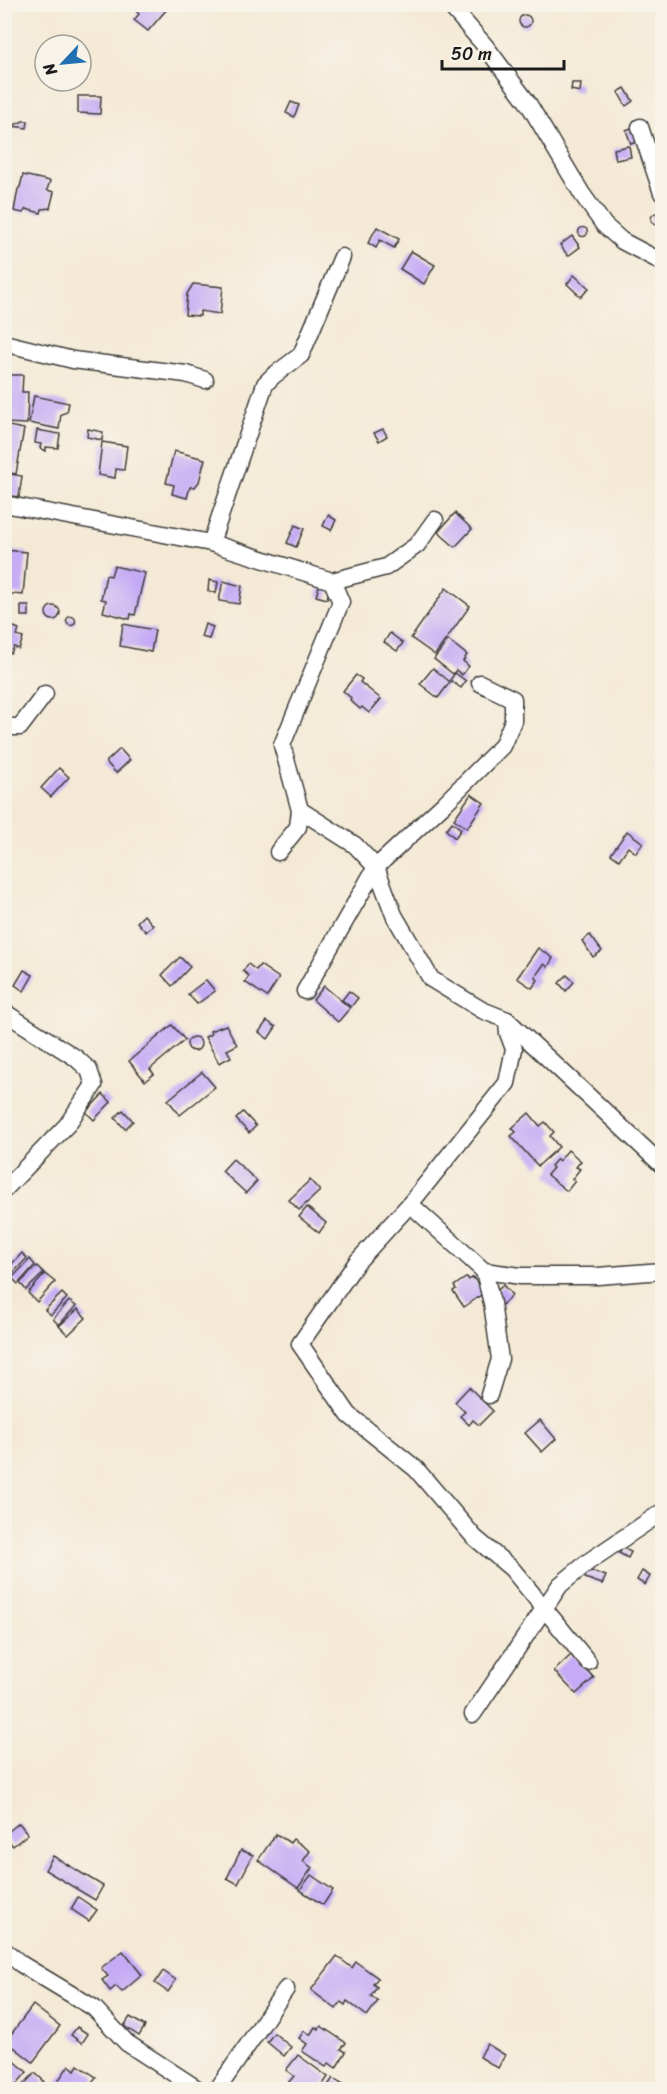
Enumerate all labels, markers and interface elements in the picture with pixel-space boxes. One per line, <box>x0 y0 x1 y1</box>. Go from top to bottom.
north arrow <box>33 33 93 93</box>
scale bar <box>442 33 564 71</box>
text: 50 m <box>451 38 492 70</box>
text: N <box>34 57 66 82</box>

